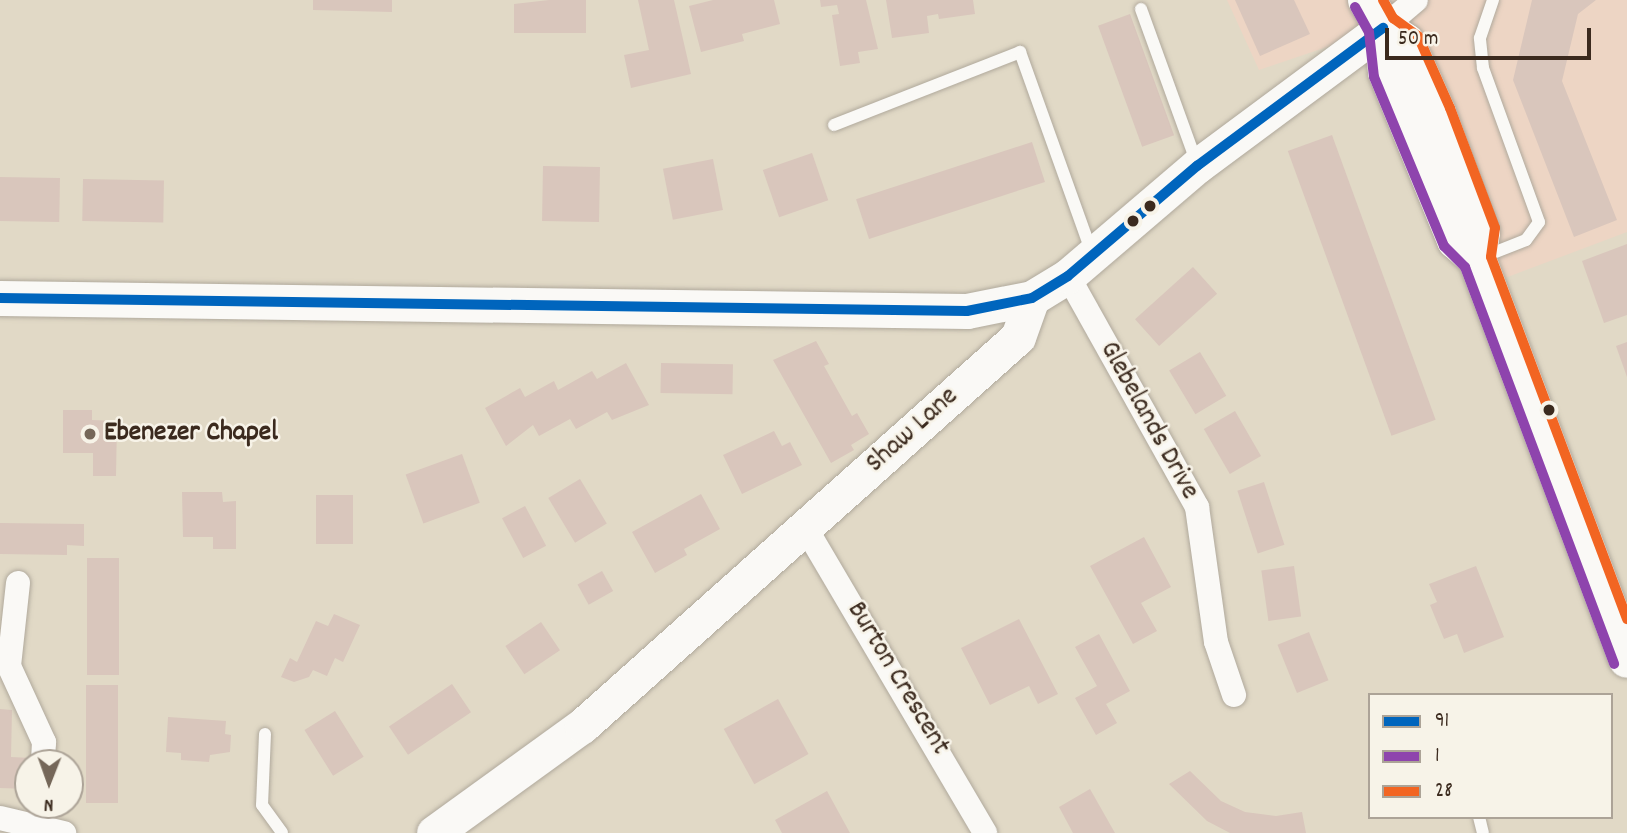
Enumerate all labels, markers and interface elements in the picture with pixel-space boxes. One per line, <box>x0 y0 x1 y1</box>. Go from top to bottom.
scale bar <box>1389 14 1596 58</box>
text: 50 m <box>1398 25 1438 55</box>
unlabelled marker <box>1143 199 1157 213</box>
unlabelled marker <box>1126 214 1140 228</box>
street label: Glebelands Drive <box>1091 336 1205 506</box>
street label: Shaw Lane <box>860 381 966 481</box>
unlabelled marker <box>1542 403 1556 417</box>
place label: Ebenezer Chapel <box>104 417 278 451</box>
marker: Ebenezer Chapel <box>82 426 98 442</box>
street label: Burton Crescent <box>838 596 956 762</box>
legend <box>1368 693 1613 819</box>
text: 91 <box>1435 707 1449 737</box>
text: 1 <box>1435 742 1440 772</box>
north arrow <box>14 749 84 819</box>
text: 28 <box>1435 777 1453 807</box>
text: N <box>44 790 54 817</box>

